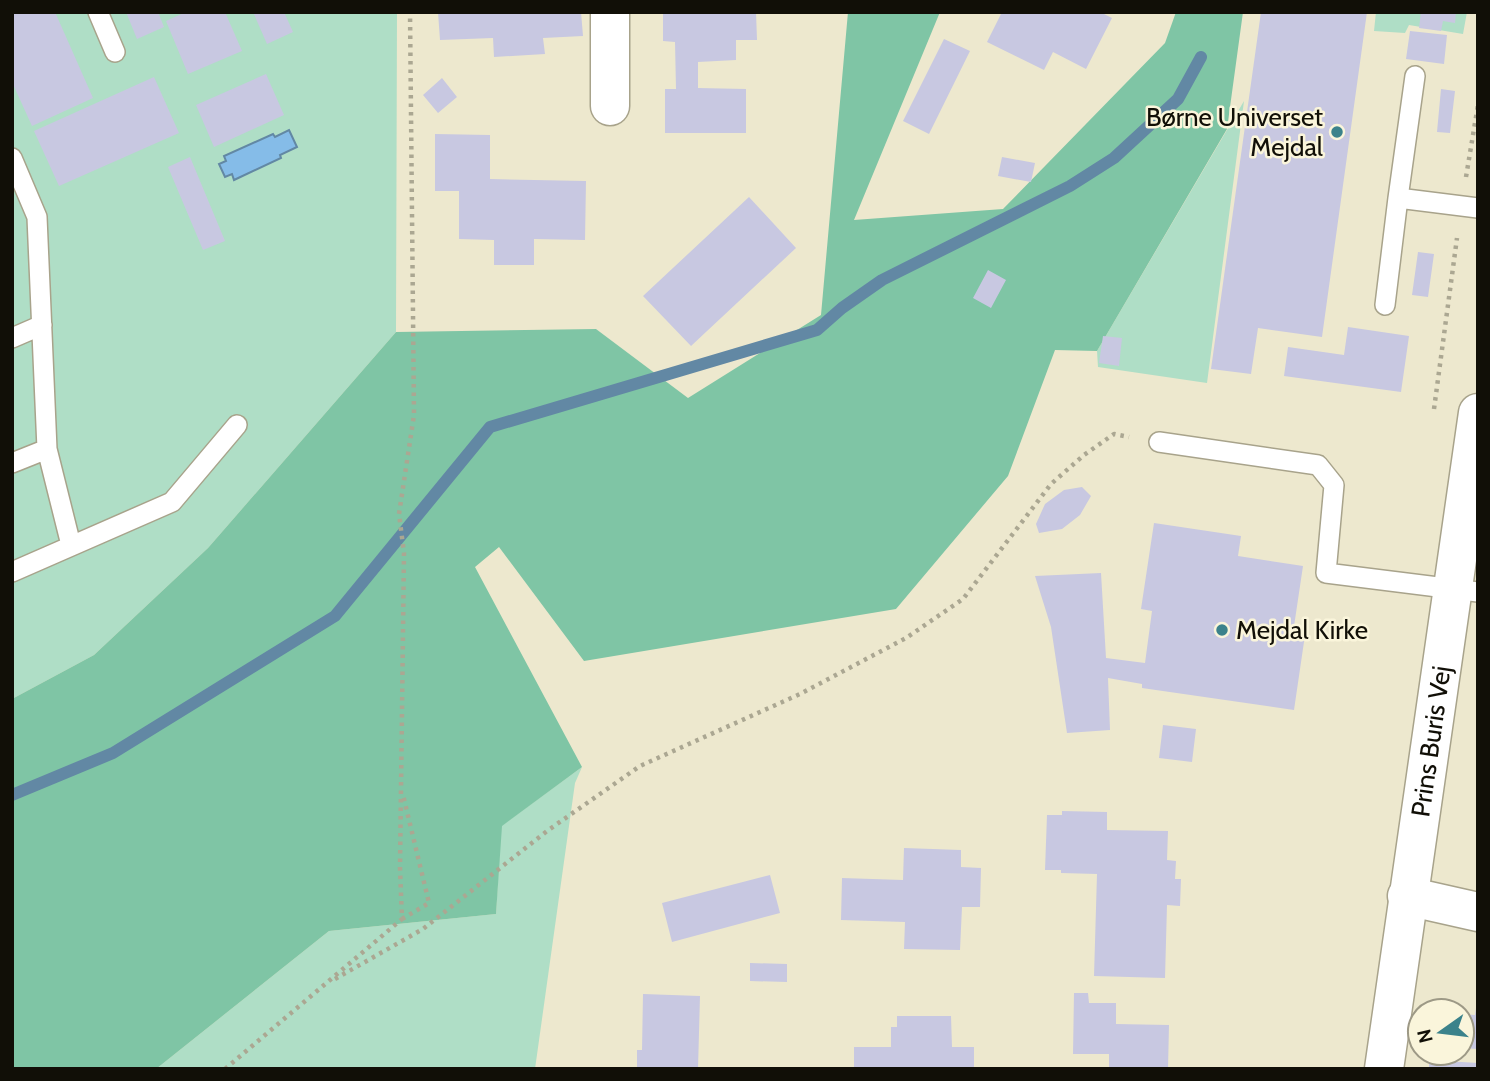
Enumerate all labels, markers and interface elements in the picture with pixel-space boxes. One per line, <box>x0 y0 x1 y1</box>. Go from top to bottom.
place label: Børne Universet Mejdal <box>1146 101 1323 163</box>
marker: Børne Universet Mejdal <box>1329 124 1345 140</box>
place label: Mejdal Kirke <box>1236 614 1368 646</box>
marker: Mejdal Kirke <box>1214 622 1230 638</box>
street label: Prins Buris Vej <box>1404 664 1458 819</box>
north arrow <box>1406 997 1476 1067</box>
text: N <box>1412 1027 1438 1045</box>

